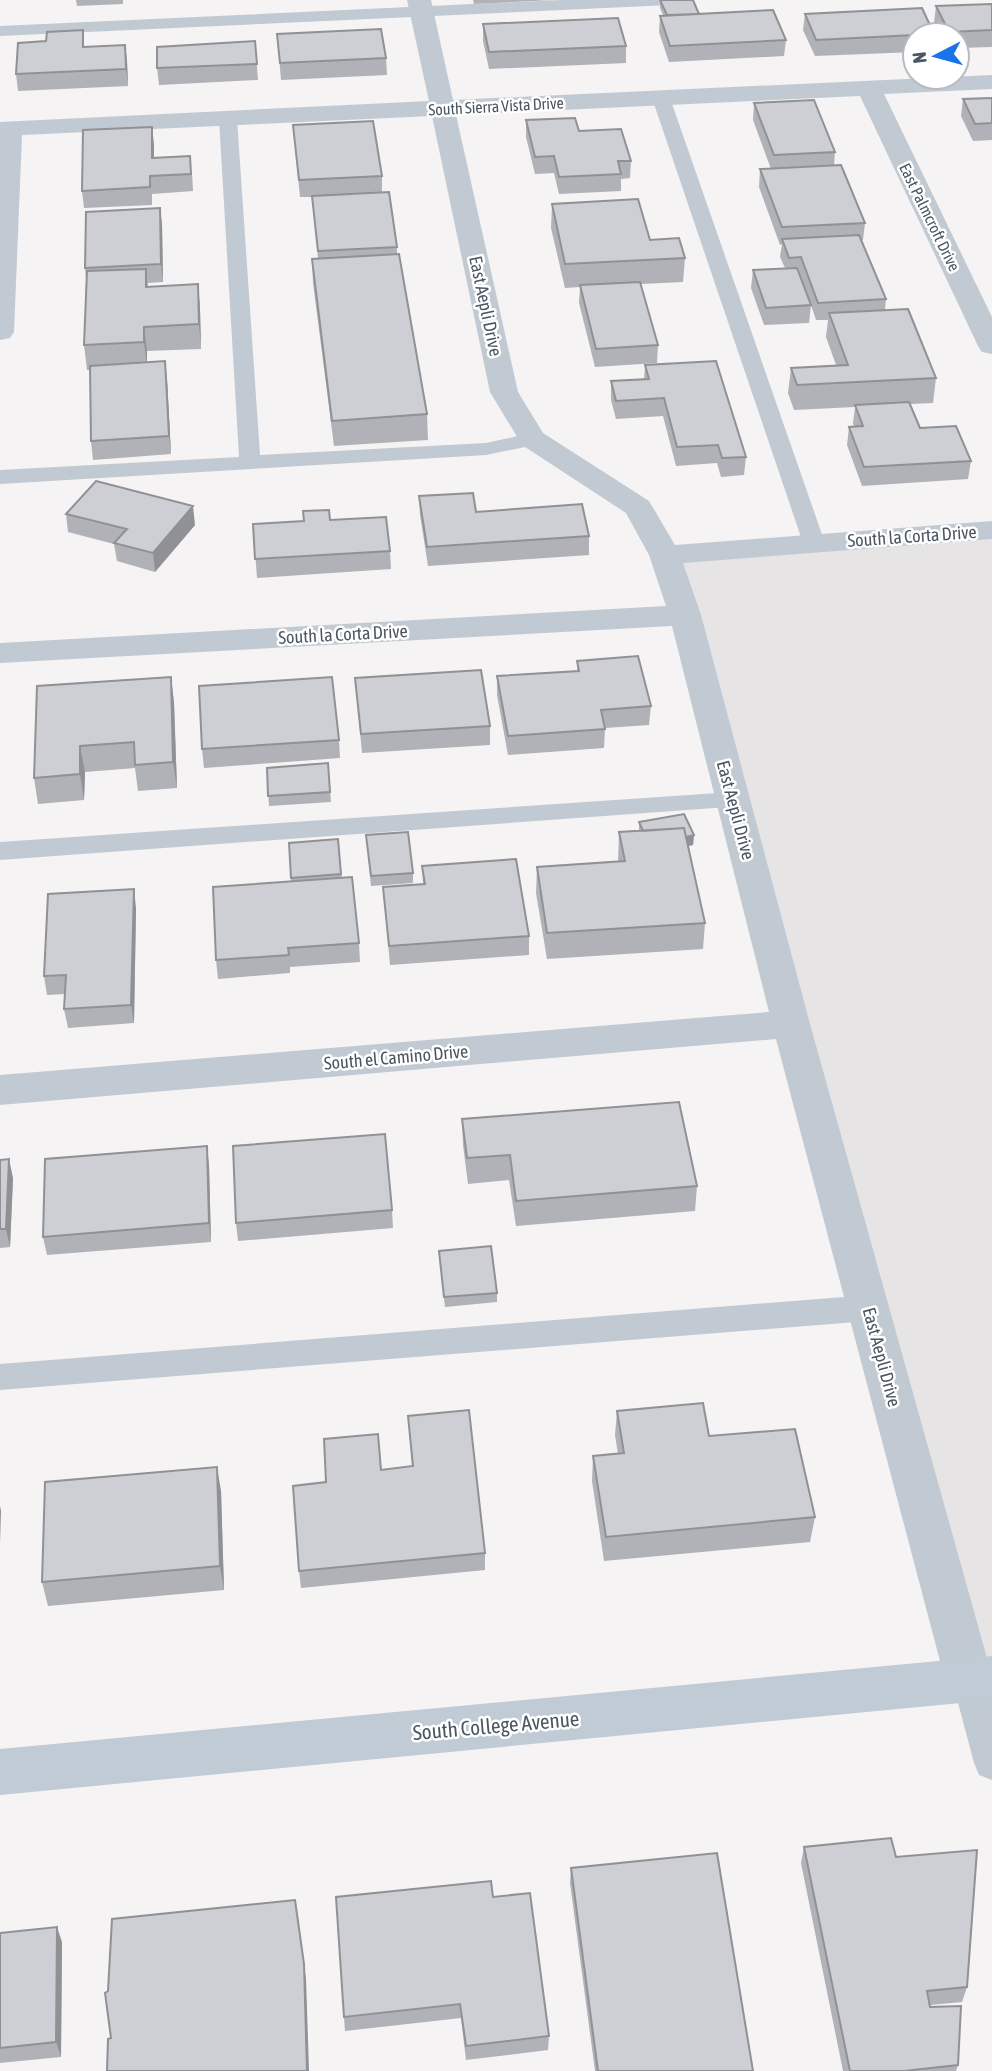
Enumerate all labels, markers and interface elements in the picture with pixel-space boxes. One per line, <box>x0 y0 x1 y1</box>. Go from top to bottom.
north arrow <box>901 21 971 91</box>
text: N <box>908 51 931 65</box>
street label: South Sierra Vista Drive <box>428 93 564 119</box>
street label: East Palmcroft Drive <box>896 160 964 274</box>
street label: East Aepli Drive <box>465 254 507 358</box>
street label: South la Corta Drive <box>847 521 977 551</box>
street label: South la Corta Drive <box>278 620 408 648</box>
street label: East Aepli Drive <box>713 758 759 862</box>
street label: South el Camino Drive <box>323 1040 469 1074</box>
street label: East Aepli Drive <box>859 1305 905 1409</box>
street label: South College Avenue <box>412 1706 580 1744</box>

